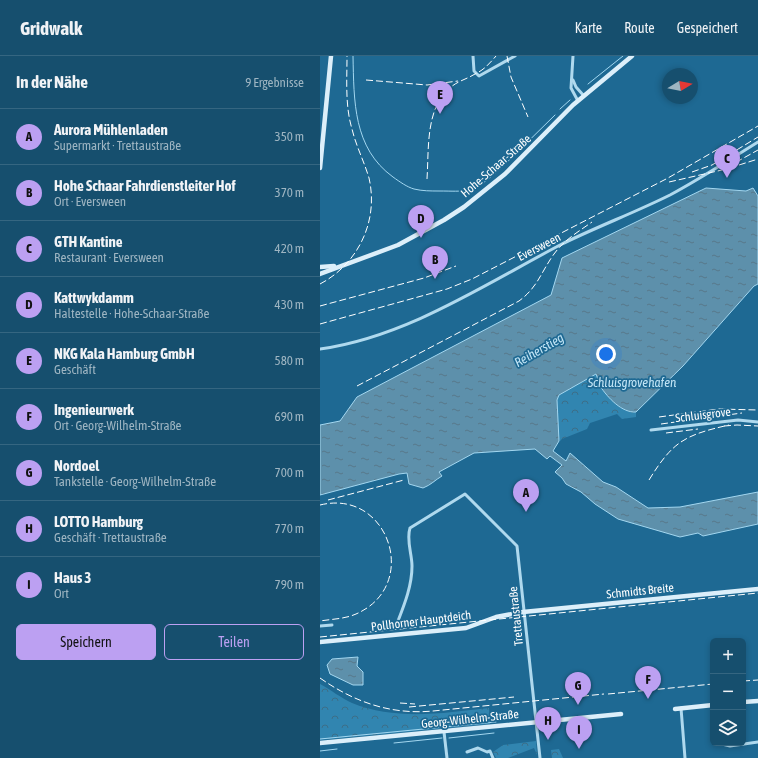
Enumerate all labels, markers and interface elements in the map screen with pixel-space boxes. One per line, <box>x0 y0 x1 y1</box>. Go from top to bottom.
text: Gridwalk <box>20 17 82 39</box>
text: Karte <box>575 20 602 36</box>
text: Route <box>624 20 655 36</box>
text: Gespeichert <box>677 20 738 36</box>
north arrow <box>662 68 698 104</box>
text: In der Nähe <box>16 72 88 92</box>
text: 9 Ergebnisse <box>245 75 304 90</box>
pin: E <box>427 81 453 114</box>
text: Aurora Mühlenladen <box>54 121 168 138</box>
text: A <box>26 129 32 144</box>
text: 350 m <box>275 129 304 144</box>
street label: Hohe-Schaar-Straße <box>458 132 534 200</box>
text: Supermarkt · Trettaustraße <box>54 138 181 153</box>
pin: C <box>714 145 740 178</box>
text: Hohe Schaar Fahrdienstleiter Hof <box>54 177 236 194</box>
text: B <box>26 185 32 200</box>
text: 370 m <box>275 185 304 200</box>
text: Ort · Eversween <box>54 194 126 209</box>
pin: D <box>408 205 434 238</box>
street label: Eversween <box>515 230 563 264</box>
text: GTH Kantine <box>54 233 122 250</box>
text: C <box>26 241 32 256</box>
text: 420 m <box>275 241 304 256</box>
pin: B <box>422 246 448 279</box>
text: Restaurant · Eversween <box>54 250 164 265</box>
text: Kattwykdamm <box>54 289 134 306</box>
text: D <box>25 297 33 312</box>
text: 430 m <box>275 297 304 312</box>
text: Haltestelle · Hohe-Schaar-Straße <box>54 306 209 321</box>
water label: Reiherstieg <box>512 330 566 370</box>
your location <box>596 344 616 364</box>
text: NKG Kala Hamburg GmbH <box>54 345 195 362</box>
text: E <box>26 353 32 368</box>
text: 580 m <box>275 353 304 368</box>
text: Geschäft <box>54 362 96 377</box>
water label: Schluisgrovehafen <box>587 375 677 390</box>
text: Ingenieurwerk <box>54 401 134 418</box>
street label: Schluisgrove <box>674 405 732 425</box>
text: F <box>26 409 32 424</box>
text: 690 m <box>275 409 304 424</box>
text: Ort · Georg-Wilhelm-Straße <box>54 418 181 433</box>
text: Nordoel <box>54 457 99 474</box>
text: G <box>26 465 32 480</box>
text: 700 m <box>275 465 304 480</box>
text: Tankstelle · Georg-Wilhelm-Straße <box>54 474 216 489</box>
pin: A <box>513 479 539 512</box>
text: LOTTO Hamburg <box>54 513 143 530</box>
text: H <box>25 521 33 536</box>
text: 770 m <box>275 521 304 536</box>
text: Geschäft · Trettaustraße <box>54 530 167 545</box>
text: Haus 3 <box>54 569 91 586</box>
text: I <box>27 577 31 592</box>
text: 790 m <box>275 577 304 592</box>
street label: Schmidts Breite <box>605 580 675 602</box>
text: Ort <box>54 586 69 601</box>
street label: Trettaustraße <box>506 586 526 646</box>
street label: Pollhorner Hauptdeich <box>370 608 472 634</box>
button: Speichern <box>16 624 156 660</box>
button: Teilen <box>164 624 304 660</box>
map controls <box>710 638 746 746</box>
button: + <box>710 638 746 674</box>
pin: F <box>635 666 661 699</box>
pin: G <box>565 672 591 705</box>
button: − <box>710 674 746 710</box>
street label: Georg-Wilhelm-Straße <box>421 707 519 731</box>
pin: H <box>535 707 561 740</box>
button: layers <box>710 710 746 746</box>
pin: I <box>566 716 592 749</box>

